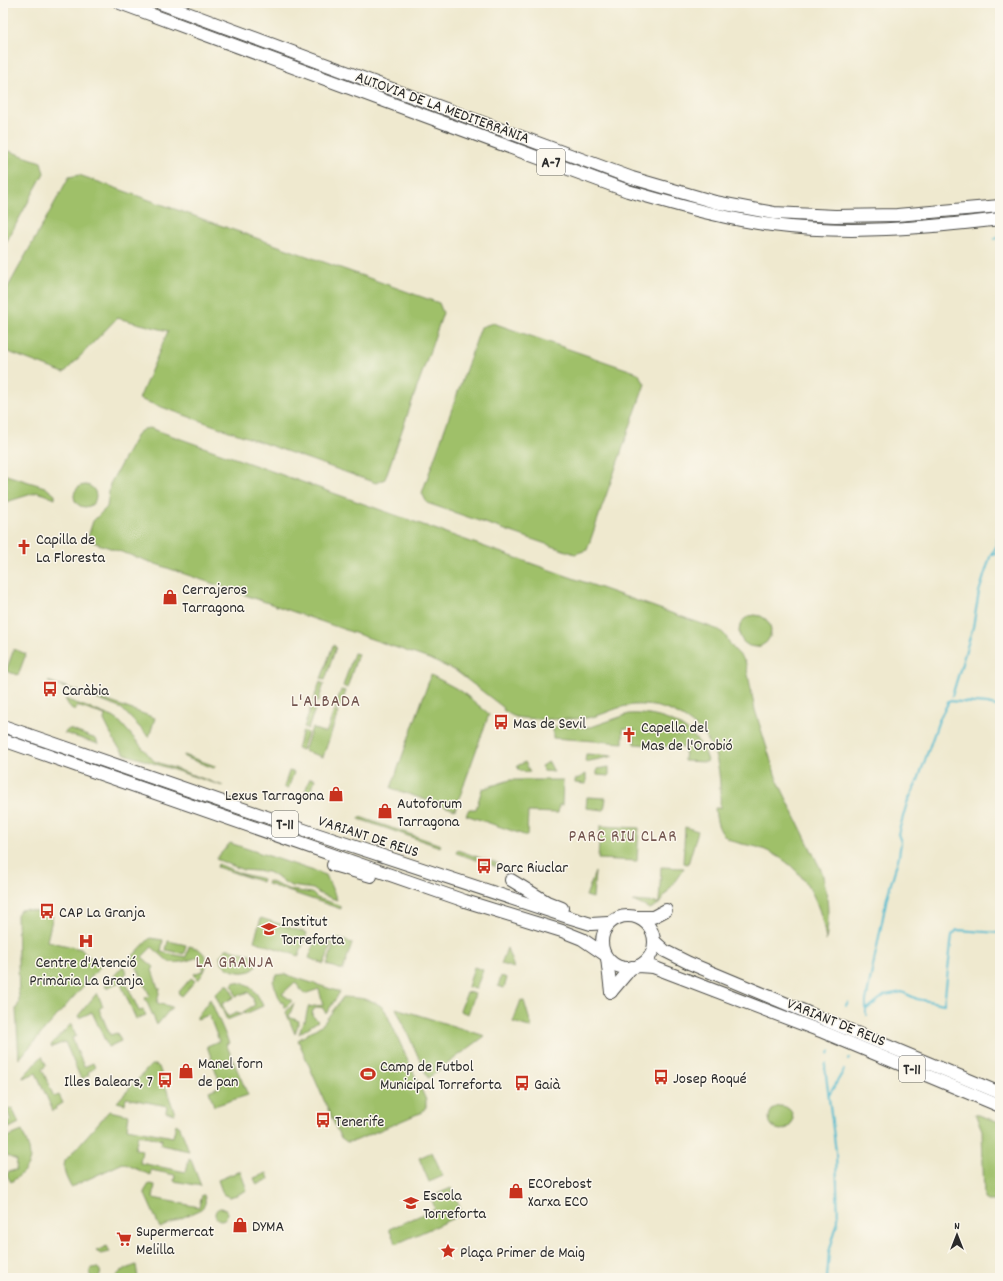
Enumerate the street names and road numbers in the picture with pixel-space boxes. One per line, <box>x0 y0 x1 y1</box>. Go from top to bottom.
street label: AUTOVIA DE LA MEDITERRÀNIA <box>352 66 533 151</box>
road number: A-7 <box>537 149 565 175</box>
street label: VARIANT DE REUS <box>315 810 422 865</box>
road number: T-11 <box>272 811 298 837</box>
street label: VARIANT DE REUS <box>783 993 889 1054</box>
road number: T-11 <box>899 1056 925 1082</box>

